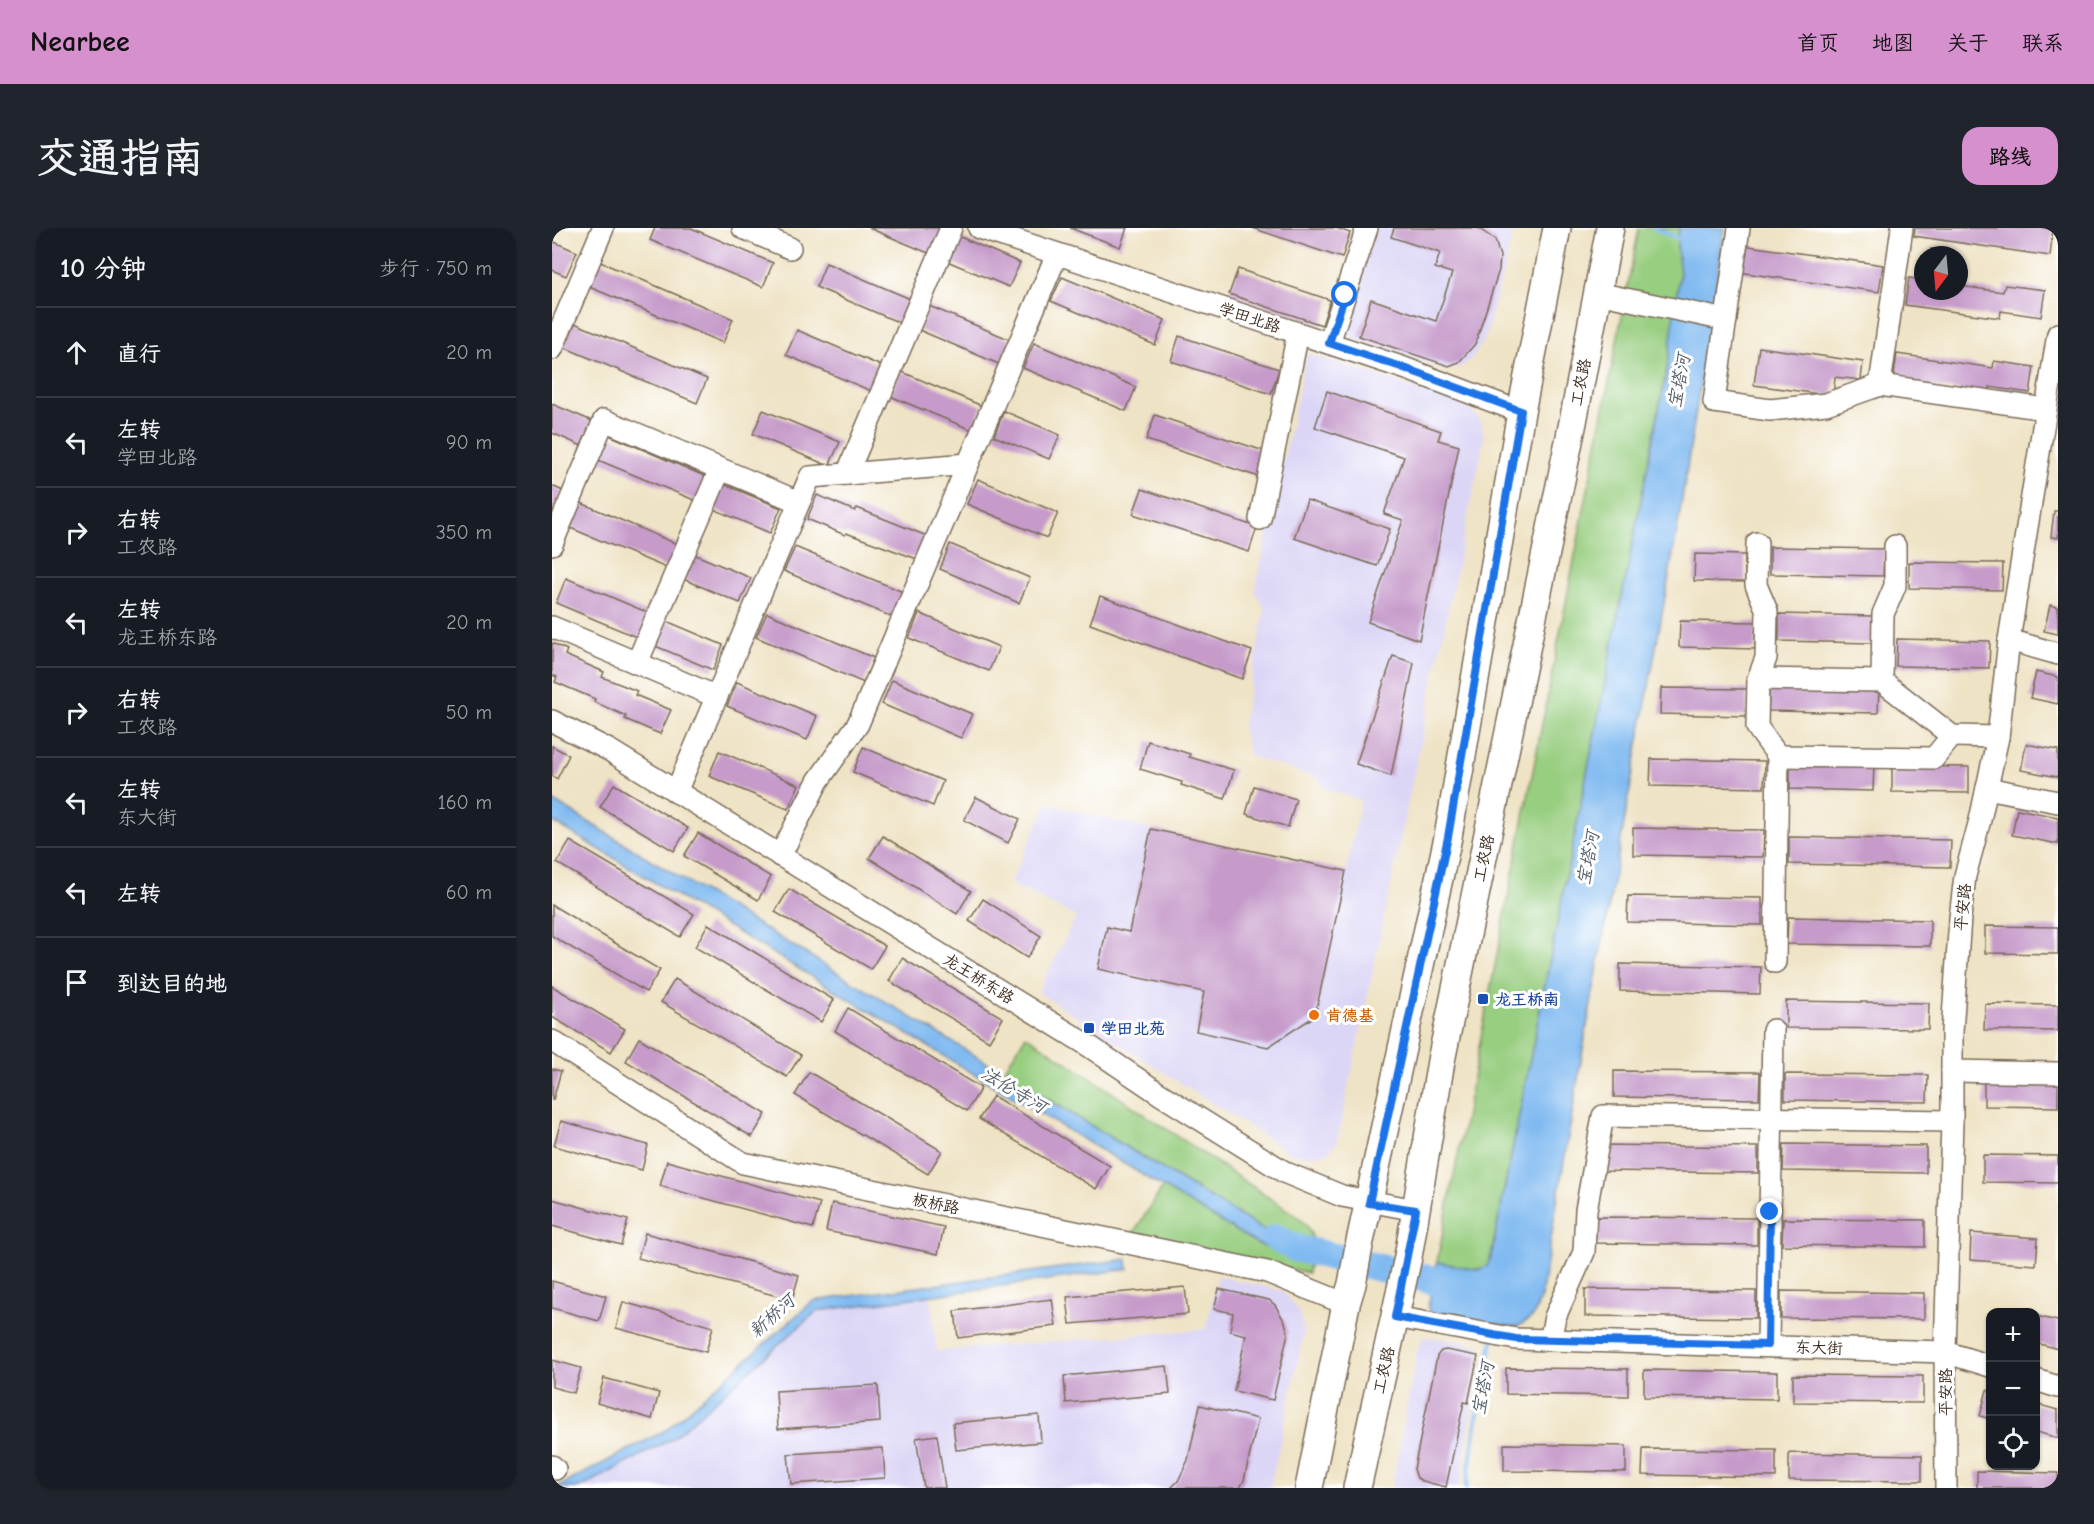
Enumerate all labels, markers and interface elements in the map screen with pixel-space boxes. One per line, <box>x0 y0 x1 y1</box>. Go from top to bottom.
text: Nearbee <box>30 26 130 58</box>
text: 首页 <box>1797 31 1839 55</box>
text: 地图 <box>1872 31 1914 55</box>
text: 关于 <box>1947 31 1989 55</box>
text: 联系 <box>2022 31 2064 55</box>
button: 路线 <box>1962 127 2058 185</box>
text: 交通指南 <box>36 134 204 183</box>
north arrow <box>1914 246 1968 300</box>
text: 10 分钟 <box>60 254 146 284</box>
text: 步行 · 750 m <box>379 257 492 280</box>
route start <box>1331 281 1357 307</box>
street label: 学田北路 <box>1216 300 1283 336</box>
icon: ahead <box>60 336 93 369</box>
text: 直行 <box>117 341 161 367</box>
text: 20 m <box>446 341 492 364</box>
water label: 宝塔河 <box>1664 350 1696 410</box>
street label: 工农路 <box>1568 357 1594 407</box>
text: 左转 <box>117 417 161 443</box>
icon: left <box>60 426 93 459</box>
text: 90 m <box>446 431 492 454</box>
text: 学田北路 <box>117 446 197 469</box>
text: 右转 <box>117 507 161 533</box>
icon: right <box>60 516 93 549</box>
text: 350 m <box>436 521 492 544</box>
text: 工农路 <box>117 536 177 559</box>
text: 左转 <box>117 597 161 623</box>
icon: left <box>60 606 93 639</box>
text: 20 m <box>446 611 492 634</box>
text: 龙王桥东路 <box>117 626 217 649</box>
text: 右转 <box>117 687 161 713</box>
icon: right <box>60 696 93 729</box>
text: 50 m <box>446 701 492 724</box>
text: 工农路 <box>117 716 177 739</box>
text: 左转 <box>117 777 161 803</box>
icon: left <box>60 786 93 819</box>
text: 160 m <box>438 791 492 814</box>
text: 东大街 <box>117 806 177 829</box>
water label: 宝塔河 <box>1573 827 1605 887</box>
street label: 工农路 <box>1470 833 1498 884</box>
icon: left <box>60 876 93 909</box>
text: 左转 <box>117 881 161 907</box>
text: 60 m <box>446 881 492 904</box>
street label: 平安路 <box>1952 882 1974 932</box>
street label: 龙王桥东路 <box>940 950 1017 1008</box>
icon: arrive <box>60 966 93 999</box>
text: 到达目的地 <box>117 971 227 997</box>
place label: 龙王桥南 <box>1495 991 1559 1009</box>
marker: 龙王桥南 <box>1476 992 1490 1006</box>
place label: 肯德基 <box>1326 1007 1374 1025</box>
marker: 肯德基 <box>1307 1008 1321 1022</box>
place label: 学田北苑 <box>1101 1020 1165 1038</box>
marker: 学田北苑 <box>1082 1021 1096 1035</box>
water label: 法伦寺河 <box>977 1063 1053 1120</box>
street label: 板桥路 <box>910 1190 961 1218</box>
route end <box>1756 1198 1782 1224</box>
water label: 新桥河 <box>745 1288 802 1342</box>
map controls <box>1986 1308 2040 1470</box>
button: + <box>1986 1308 2040 1362</box>
street label: 东大街 <box>1795 1338 1843 1358</box>
street label: 工农路 <box>1370 1345 1398 1396</box>
water label: 宝塔河 <box>1468 1357 1500 1417</box>
button: − <box>1986 1362 2040 1416</box>
street label: 平安路 <box>1937 1368 1955 1416</box>
button: locate <box>1986 1416 2040 1470</box>

